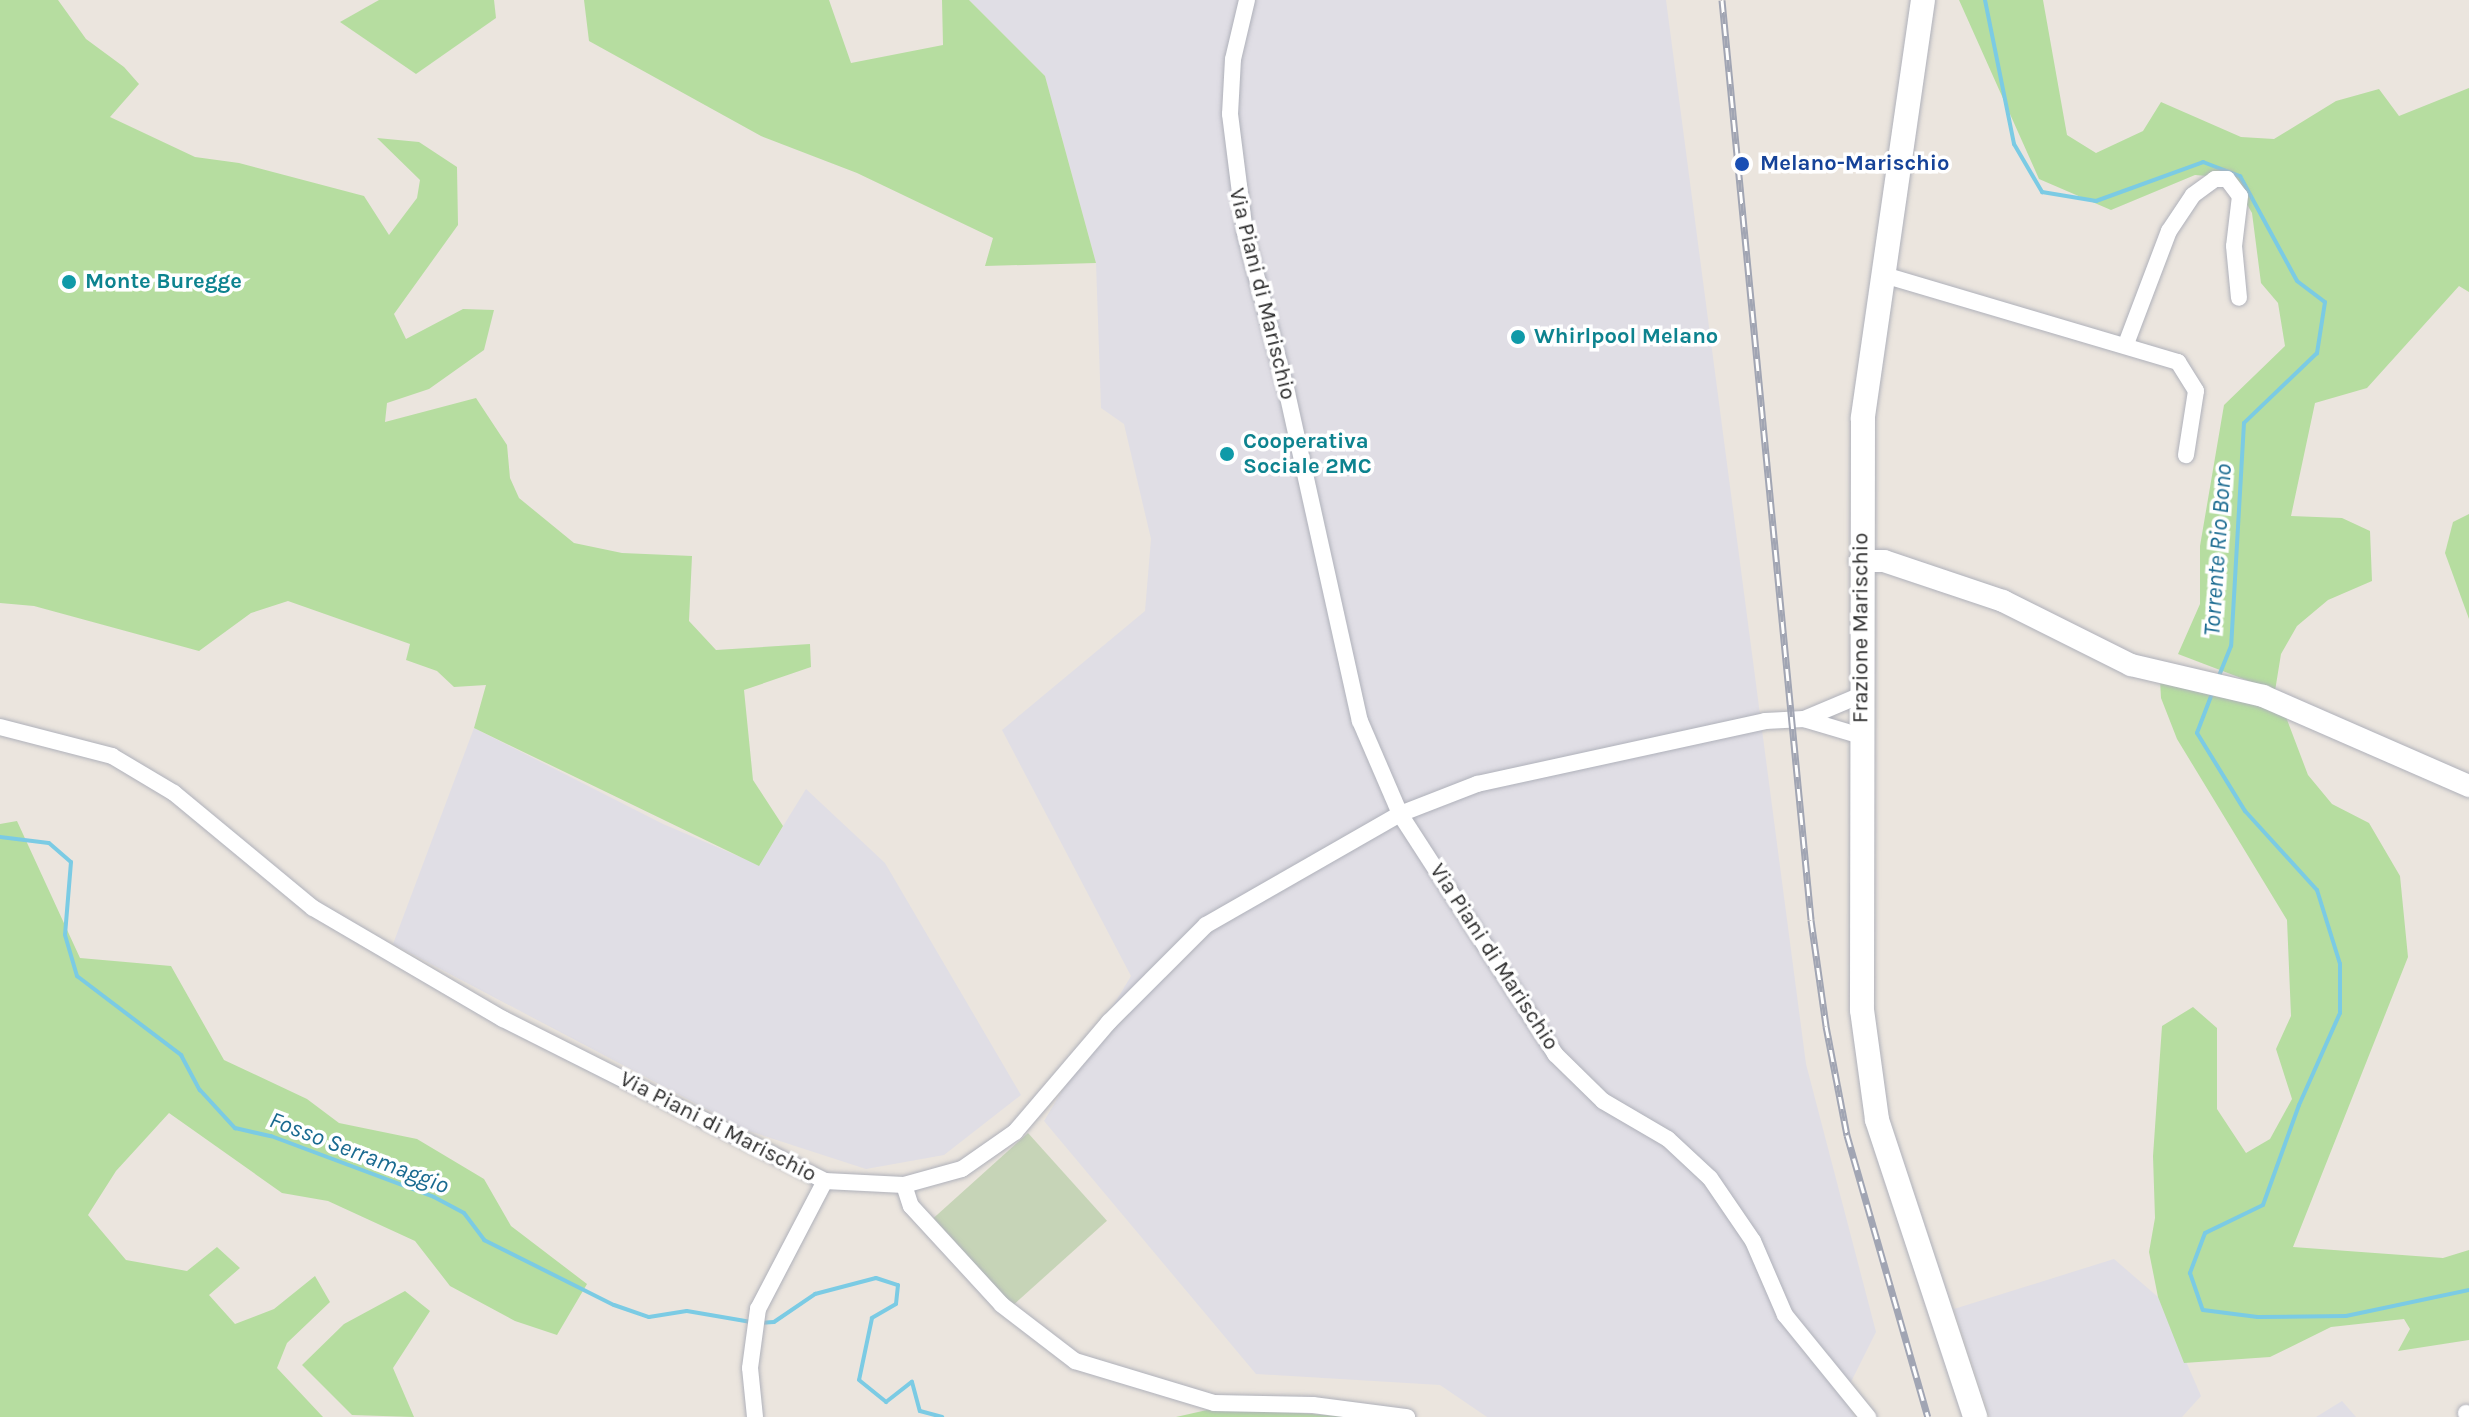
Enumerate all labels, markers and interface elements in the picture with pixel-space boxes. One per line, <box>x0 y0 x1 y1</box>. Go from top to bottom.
place label: Melano-Marischio <box>1760 151 1949 177</box>
marker: Melano-Marischio <box>1731 153 1753 175</box>
street label: Via Piani di Marischio <box>1223 186 1301 402</box>
place label: Monte Buregge <box>85 269 242 295</box>
marker: Monte Buregge <box>60 273 78 291</box>
place label: Whirlpool Melano <box>1534 324 1718 350</box>
marker: Whirlpool Melano <box>1509 328 1527 346</box>
place label: Cooperativa Sociale 2MC <box>1243 428 1372 480</box>
marker: Cooperativa Sociale 2MC <box>1218 445 1236 463</box>
water label: Torrente Rio Bono <box>2198 463 2238 637</box>
street label: Frazione Marischio <box>1848 533 1874 723</box>
street label: Via Piani di Marischio <box>1424 859 1564 1055</box>
street label: Via Piani di Marischio <box>615 1066 821 1188</box>
water label: Fosso Serramaggio <box>265 1106 453 1200</box>

